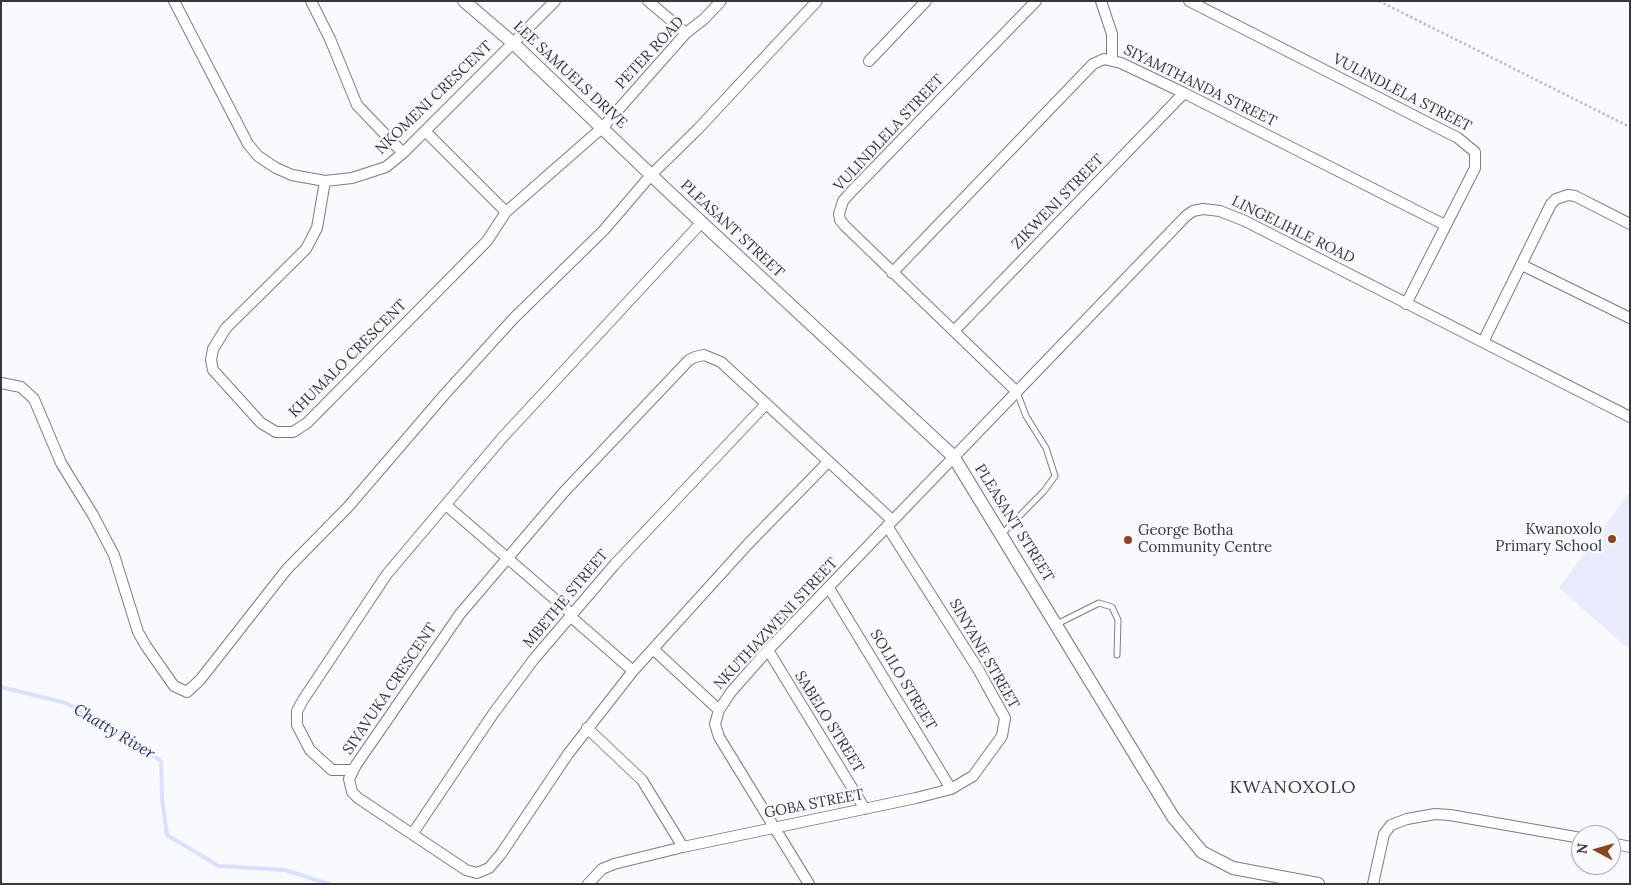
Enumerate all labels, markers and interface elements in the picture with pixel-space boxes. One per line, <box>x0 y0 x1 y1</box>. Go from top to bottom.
street label: PETER ROAD <box>612 13 688 93</box>
street label: LEE SAMUELS DRIVE <box>509 18 631 132</box>
street label: NKOMENI CRESCENT <box>372 38 496 158</box>
street label: SIYAMTHANDA STREET <box>1121 41 1279 131</box>
street label: VULINDLELA STREET <box>1330 50 1474 136</box>
street label: VULINDLELA STREET <box>830 71 948 195</box>
street label: ZIKWENI STREET <box>1008 151 1108 253</box>
street label: PLEASANT STREET <box>676 176 788 282</box>
street label: LINGELIHLE ROAD <box>1228 192 1358 268</box>
street label: KHUMALO CRESCENT <box>285 296 411 422</box>
street label: PLEASANT STREET <box>971 461 1057 585</box>
place label: Kwanoxolo Primary School <box>1495 521 1602 556</box>
place label: George Botha Community Centre <box>1138 522 1272 557</box>
marker: Kwanoxolo Primary School <box>1606 533 1618 545</box>
marker: George Botha Community Centre <box>1122 534 1134 546</box>
street label: MBETHE STREET <box>520 546 612 652</box>
street label: NKUTHAZWENI STREET <box>710 554 842 694</box>
street label: SINYANE STREET <box>945 596 1023 712</box>
street label: SIYAVUKA CRESCENT <box>339 620 441 758</box>
street label: SOLILO STREET <box>866 627 940 733</box>
street label: SABELO STREET <box>791 668 867 776</box>
water label: Chatty River <box>70 700 158 764</box>
district label: KWANOXOLO <box>1228 777 1358 799</box>
street label: GOBA STREET <box>763 786 865 822</box>
north arrow <box>1571 825 1621 875</box>
text: N <box>1573 842 1592 855</box>

